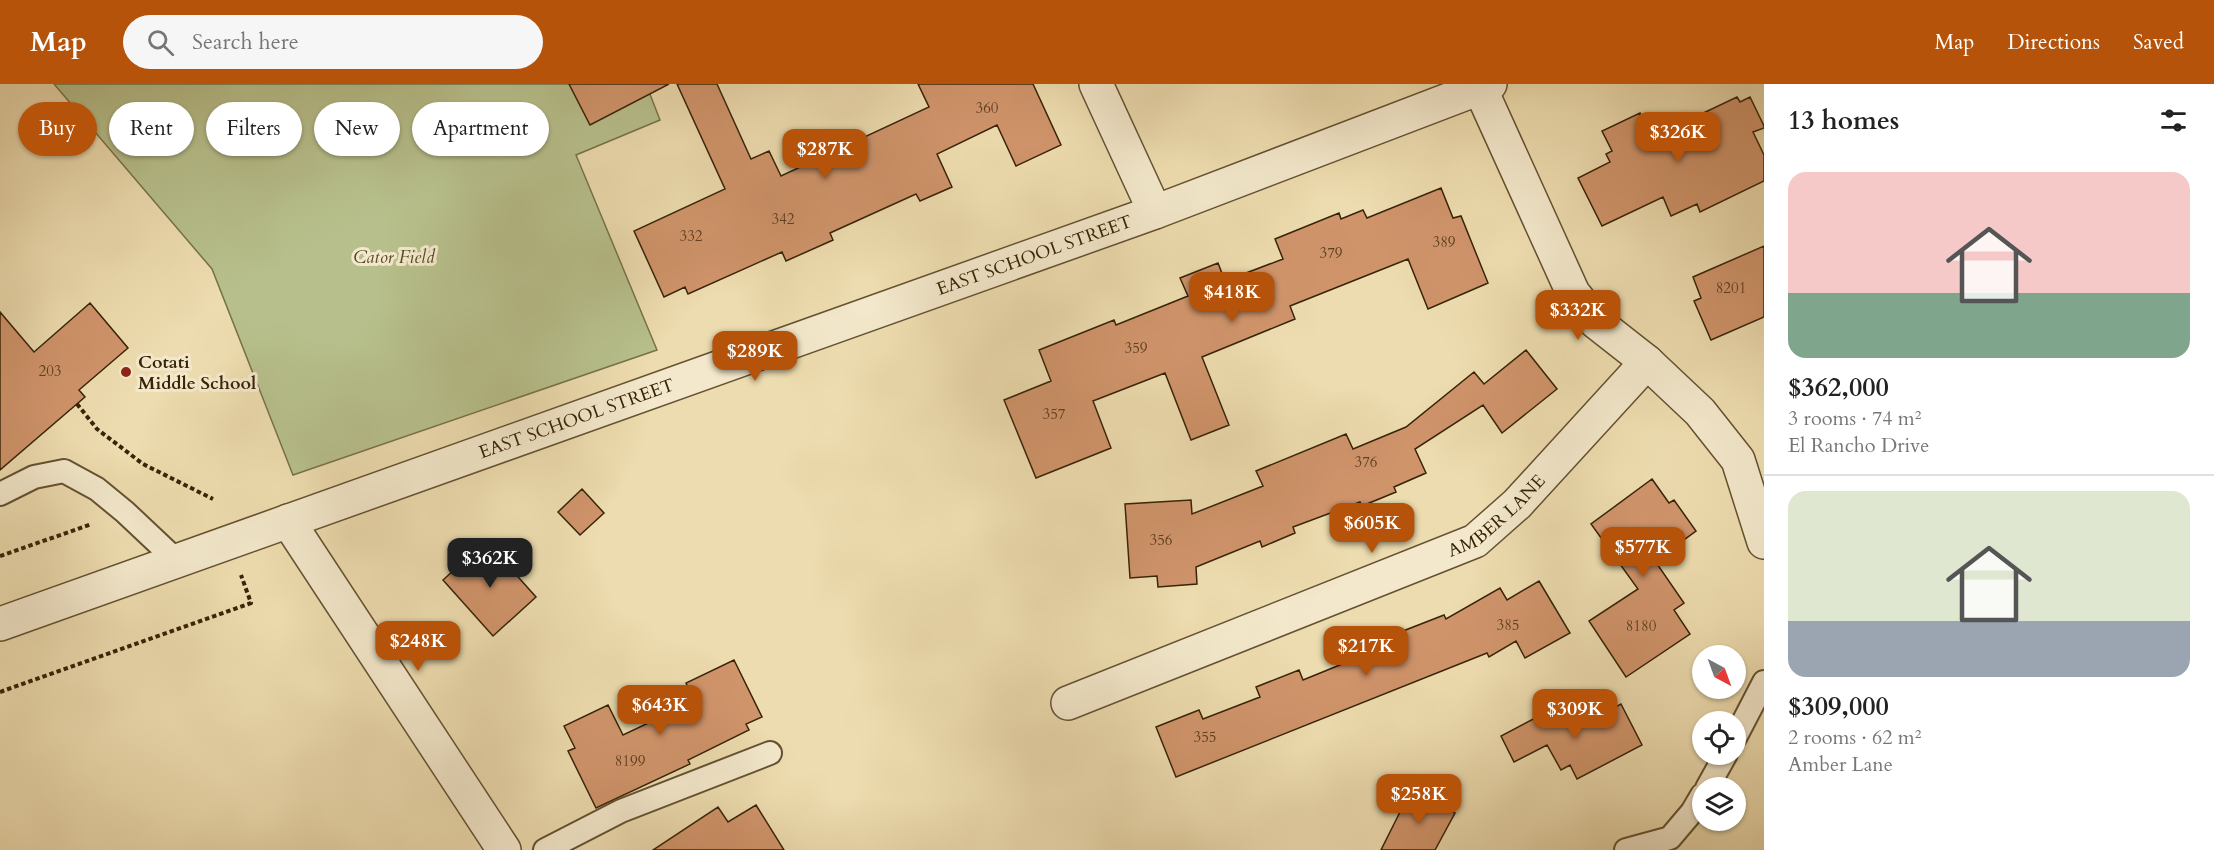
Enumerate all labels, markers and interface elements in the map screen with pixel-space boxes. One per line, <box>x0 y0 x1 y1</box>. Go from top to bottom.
search box <box>123 15 543 69</box>
text: Map <box>30 23 87 61</box>
icon: search <box>144 26 177 59</box>
text: Search here <box>192 27 299 57</box>
text: Map <box>1934 28 1974 57</box>
text: Directions <box>2007 28 2100 57</box>
text: Saved <box>2133 28 2184 57</box>
house number: 360 <box>975 98 999 118</box>
chip: Buy <box>18 102 97 156</box>
chip: Rent <box>109 102 194 156</box>
chip: Filters <box>206 102 302 156</box>
chip: New <box>314 102 400 156</box>
chip: Apartment <box>412 102 549 156</box>
text: 13 homes <box>1788 103 1899 138</box>
icon: filters <box>2157 104 2190 137</box>
pin: $326K <box>1636 112 1720 163</box>
text: $326K <box>1649 118 1707 145</box>
pin: $287K <box>783 129 867 180</box>
text: $287K <box>796 135 854 162</box>
house number: 342 <box>771 209 795 229</box>
street label: EAST SCHOOL STREET <box>933 209 1135 301</box>
icon: home <box>1935 211 2043 319</box>
house number: 332 <box>679 226 703 246</box>
house number: 389 <box>1432 232 1456 252</box>
house number: 379 <box>1319 243 1343 263</box>
park label: Cator Field <box>353 245 436 270</box>
pin: $418K <box>1190 272 1274 323</box>
text: $418K <box>1203 278 1261 305</box>
house number: 8201 <box>1716 278 1746 298</box>
pin: $332K <box>1536 290 1620 341</box>
text: $332K <box>1549 296 1607 323</box>
pin: $289K <box>713 331 797 382</box>
text: $289K <box>726 337 784 364</box>
house number: 359 <box>1124 338 1148 358</box>
place label: Cotati Middle School <box>138 350 256 396</box>
house number: 203 <box>38 361 62 381</box>
marker: Cotati Middle School <box>119 365 133 379</box>
text: $362,000 <box>1788 370 1889 405</box>
street label: EAST SCHOOL STREET <box>475 372 678 465</box>
house number: 357 <box>1042 404 1066 424</box>
text: 3 rooms · 74 m² <box>1788 405 1921 432</box>
text: El Rancho Drive <box>1788 432 1929 459</box>
house number: 376 <box>1354 452 1378 472</box>
street label: AMBER LANE <box>1444 469 1551 563</box>
pin: $605K <box>1330 503 1414 554</box>
text: $605K <box>1343 509 1401 536</box>
pin: $577K <box>1601 527 1685 578</box>
house number: 356 <box>1149 530 1173 550</box>
icon: home <box>1935 530 2043 638</box>
text: $577K <box>1614 533 1672 560</box>
pin: $362K <box>448 538 532 589</box>
text: $362K <box>461 544 519 571</box>
house number: 385 <box>1496 615 1520 635</box>
house number: 8180 <box>1626 616 1657 636</box>
pin: $248K <box>376 621 460 672</box>
pin: $217K <box>1324 626 1408 677</box>
text: $248K <box>389 627 447 654</box>
text: $217K <box>1337 632 1395 659</box>
north arrow <box>1692 645 1746 699</box>
map controls <box>1692 645 1746 831</box>
pin: $643K <box>618 685 702 736</box>
pin: $309K <box>1533 689 1617 740</box>
text: $309,000 <box>1788 689 1889 724</box>
text: $643K <box>631 691 689 718</box>
text: $309K <box>1546 695 1604 722</box>
button: locate <box>1692 711 1746 765</box>
text: 2 rooms · 62 m² <box>1788 724 1921 751</box>
house number: 355 <box>1193 727 1217 747</box>
house number: 8199 <box>615 751 646 771</box>
text: Amber Lane <box>1788 751 1893 778</box>
pin: $258K <box>1377 774 1461 825</box>
button: layers <box>1692 777 1746 831</box>
text: $258K <box>1390 780 1448 807</box>

